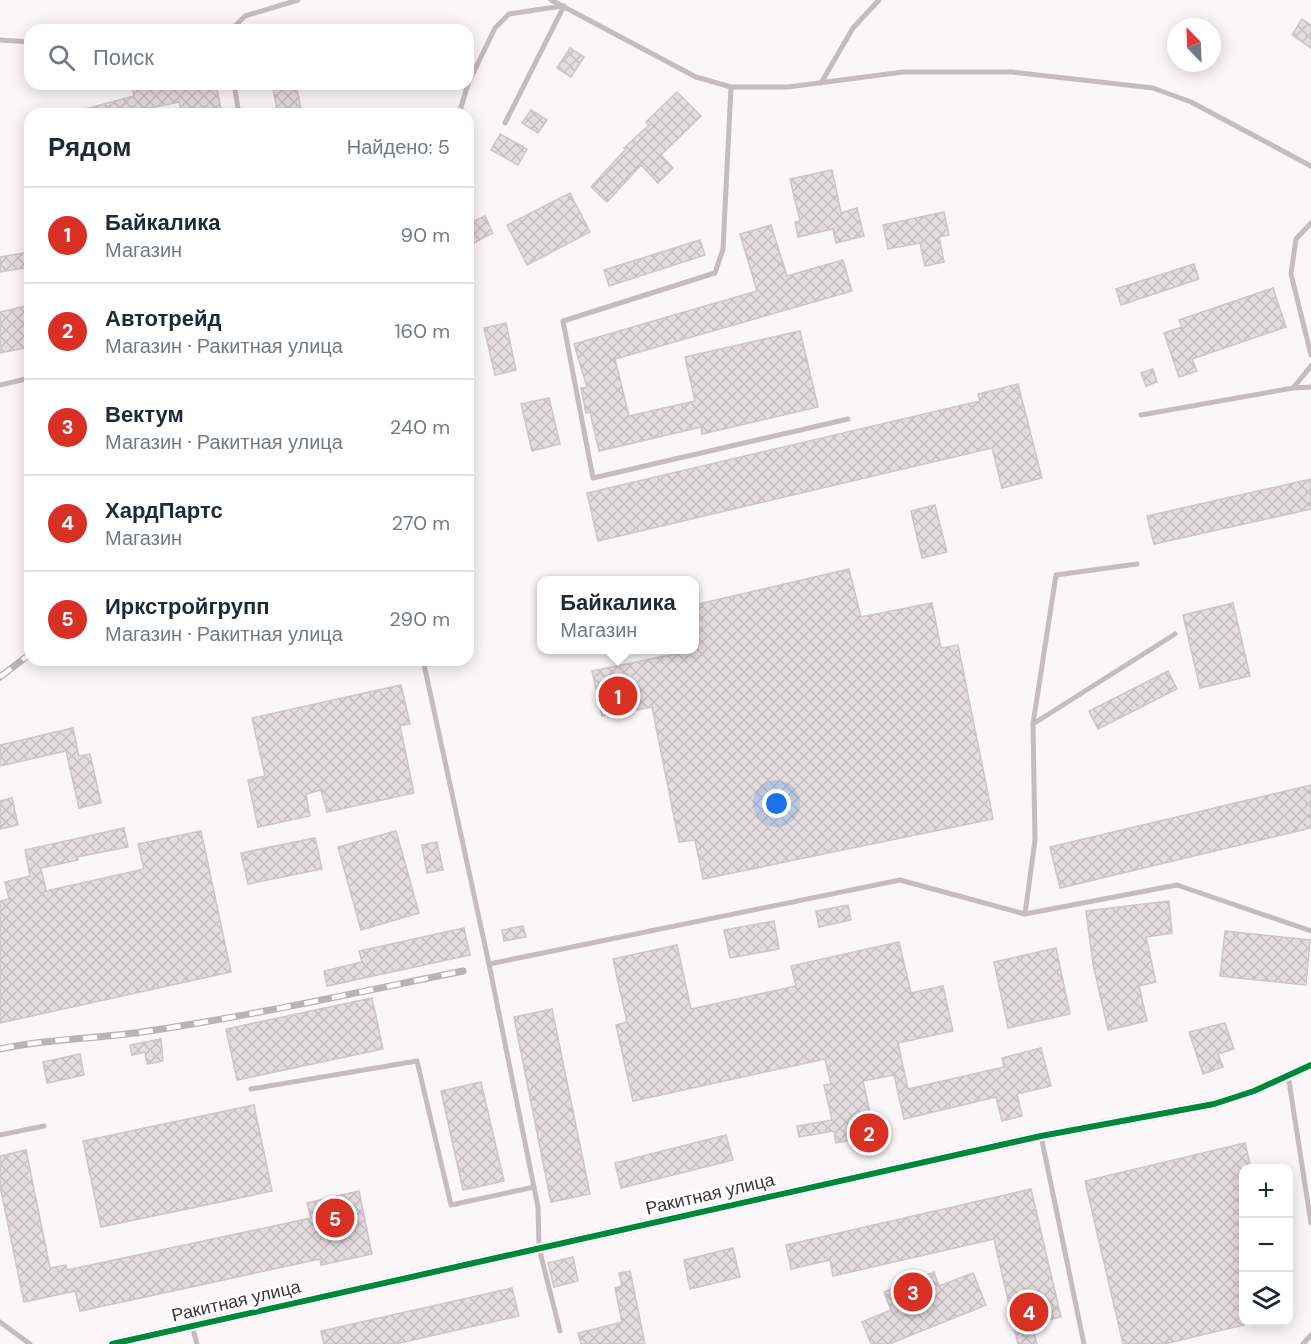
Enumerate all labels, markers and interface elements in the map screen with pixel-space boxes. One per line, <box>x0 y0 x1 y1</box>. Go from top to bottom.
north arrow <box>1167 18 1221 72</box>
search box <box>24 24 474 90</box>
icon: search <box>45 41 78 74</box>
text: Поиск <box>93 43 154 72</box>
text: Рядом <box>48 130 131 164</box>
text: Найдено: 5 <box>347 134 450 160</box>
text: Байкалика <box>105 208 221 237</box>
text: 1 <box>64 222 71 248</box>
text: 90 m <box>401 222 450 248</box>
text: Магазин <box>105 237 182 263</box>
text: Автотрейд <box>105 304 221 333</box>
text: 2 <box>62 318 73 344</box>
text: 160 m <box>394 318 450 344</box>
text: Магазин · Ракитная улица <box>105 333 343 359</box>
text: Вектум <box>105 400 184 429</box>
text: 3 <box>61 414 74 440</box>
text: 240 m <box>390 414 450 440</box>
text: Магазин · Ракитная улица <box>105 429 343 455</box>
text: ХардПартс <box>105 496 223 525</box>
text: 4 <box>61 510 74 536</box>
text: 270 m <box>392 510 450 536</box>
text: Магазин <box>105 525 182 551</box>
popup <box>537 576 699 654</box>
text: Байкалика <box>560 588 676 617</box>
text: Иркстройгрупп <box>105 592 270 621</box>
text: 5 <box>61 606 74 632</box>
text: 290 m <box>389 606 450 632</box>
text: Магазин <box>560 617 637 643</box>
text: Магазин · Ракитная улица <box>105 621 343 647</box>
pin: 1 <box>598 674 638 718</box>
your location <box>762 789 791 818</box>
pin: 2 <box>850 1110 888 1156</box>
map controls <box>1239 1164 1293 1326</box>
button: + <box>1239 1164 1293 1218</box>
street label: Ракитная улица <box>643 1167 778 1220</box>
pin: 5 <box>316 1196 354 1240</box>
button: − <box>1239 1218 1293 1272</box>
pin: 3 <box>894 1270 932 1314</box>
button: layers <box>1239 1272 1293 1326</box>
street label: Ракитная улица <box>169 1274 304 1327</box>
pin: 4 <box>1010 1290 1048 1334</box>

